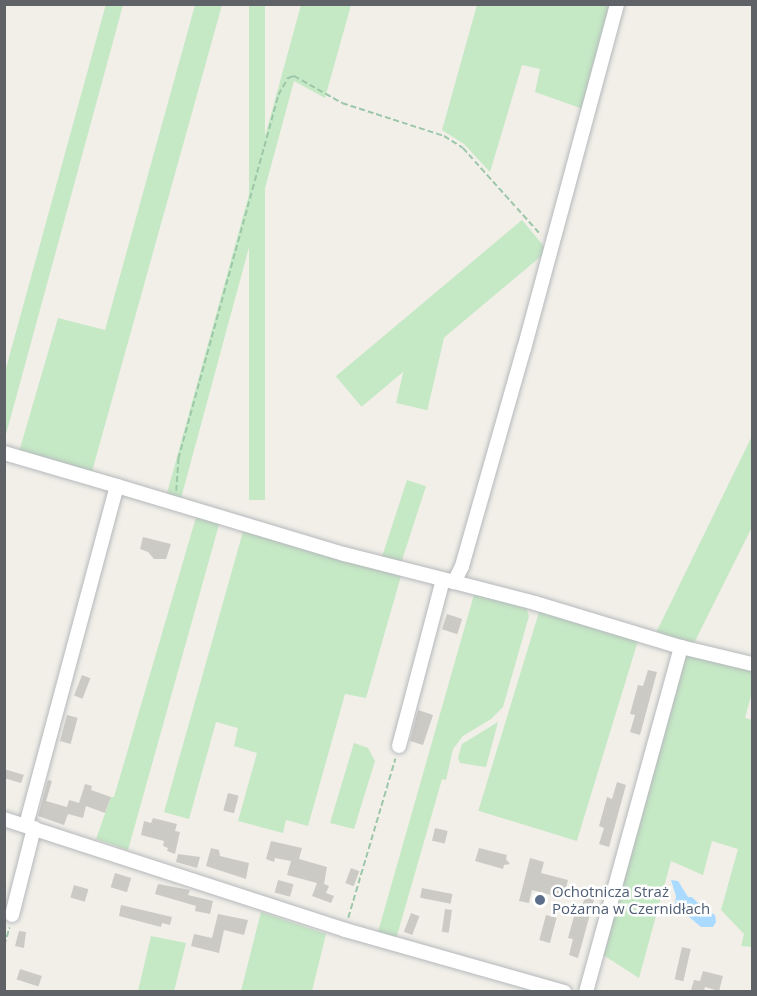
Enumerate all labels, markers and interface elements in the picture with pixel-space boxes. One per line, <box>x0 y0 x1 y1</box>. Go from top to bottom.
place label: Ochotnicza Straż Pożarna w Czernidłach <box>552 882 710 917</box>
marker: Ochotnicza Straż Pożarna w Czernidłach <box>533 893 547 907</box>

